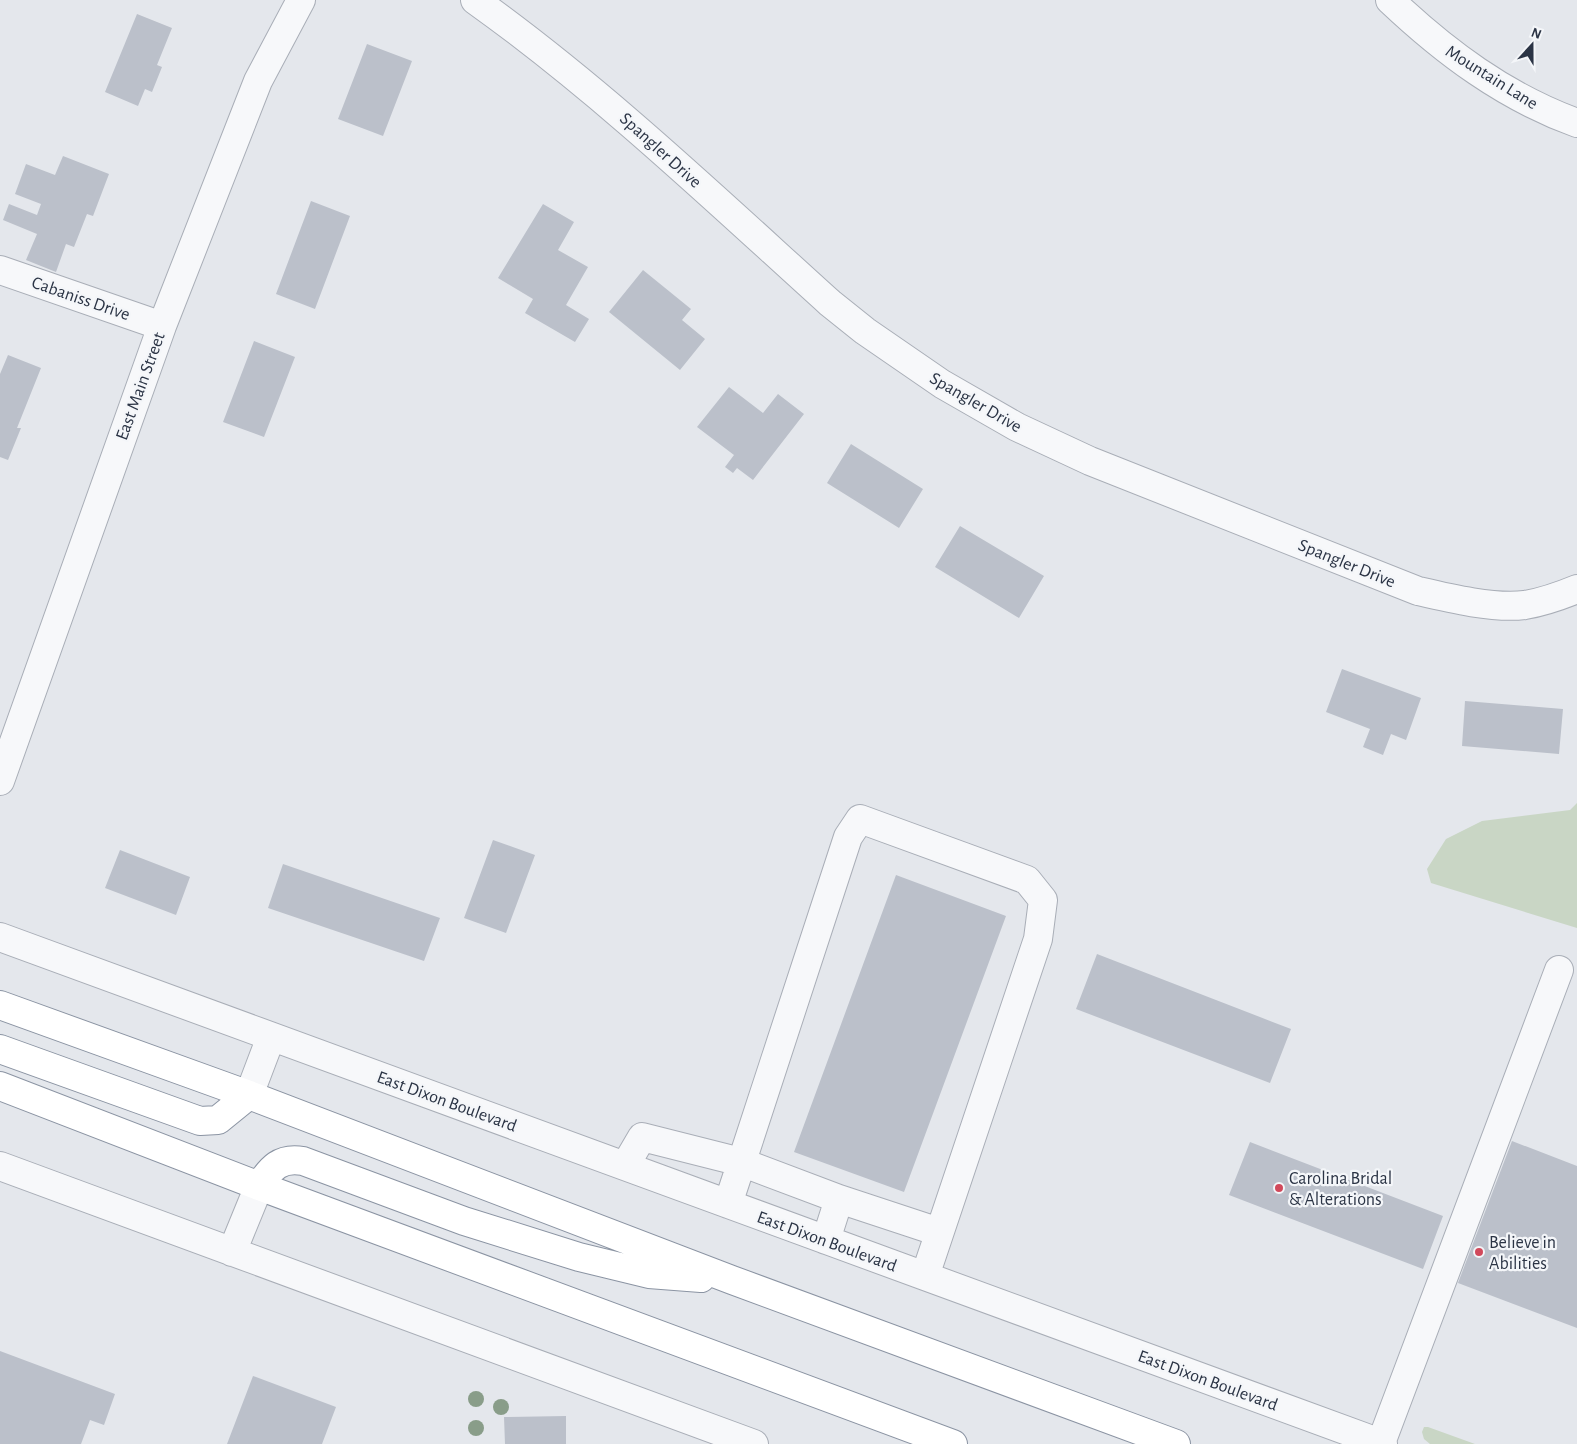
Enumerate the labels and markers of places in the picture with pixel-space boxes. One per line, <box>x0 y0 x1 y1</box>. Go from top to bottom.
place label: Carolina Bridal & Alterations <box>1289 1170 1392 1209</box>
marker: Carolina Bridal & Alterations <box>1273 1182 1285 1194</box>
place label: Believe in Abilities <box>1489 1234 1556 1273</box>
marker: Believe in Abilities <box>1473 1246 1485 1258</box>

